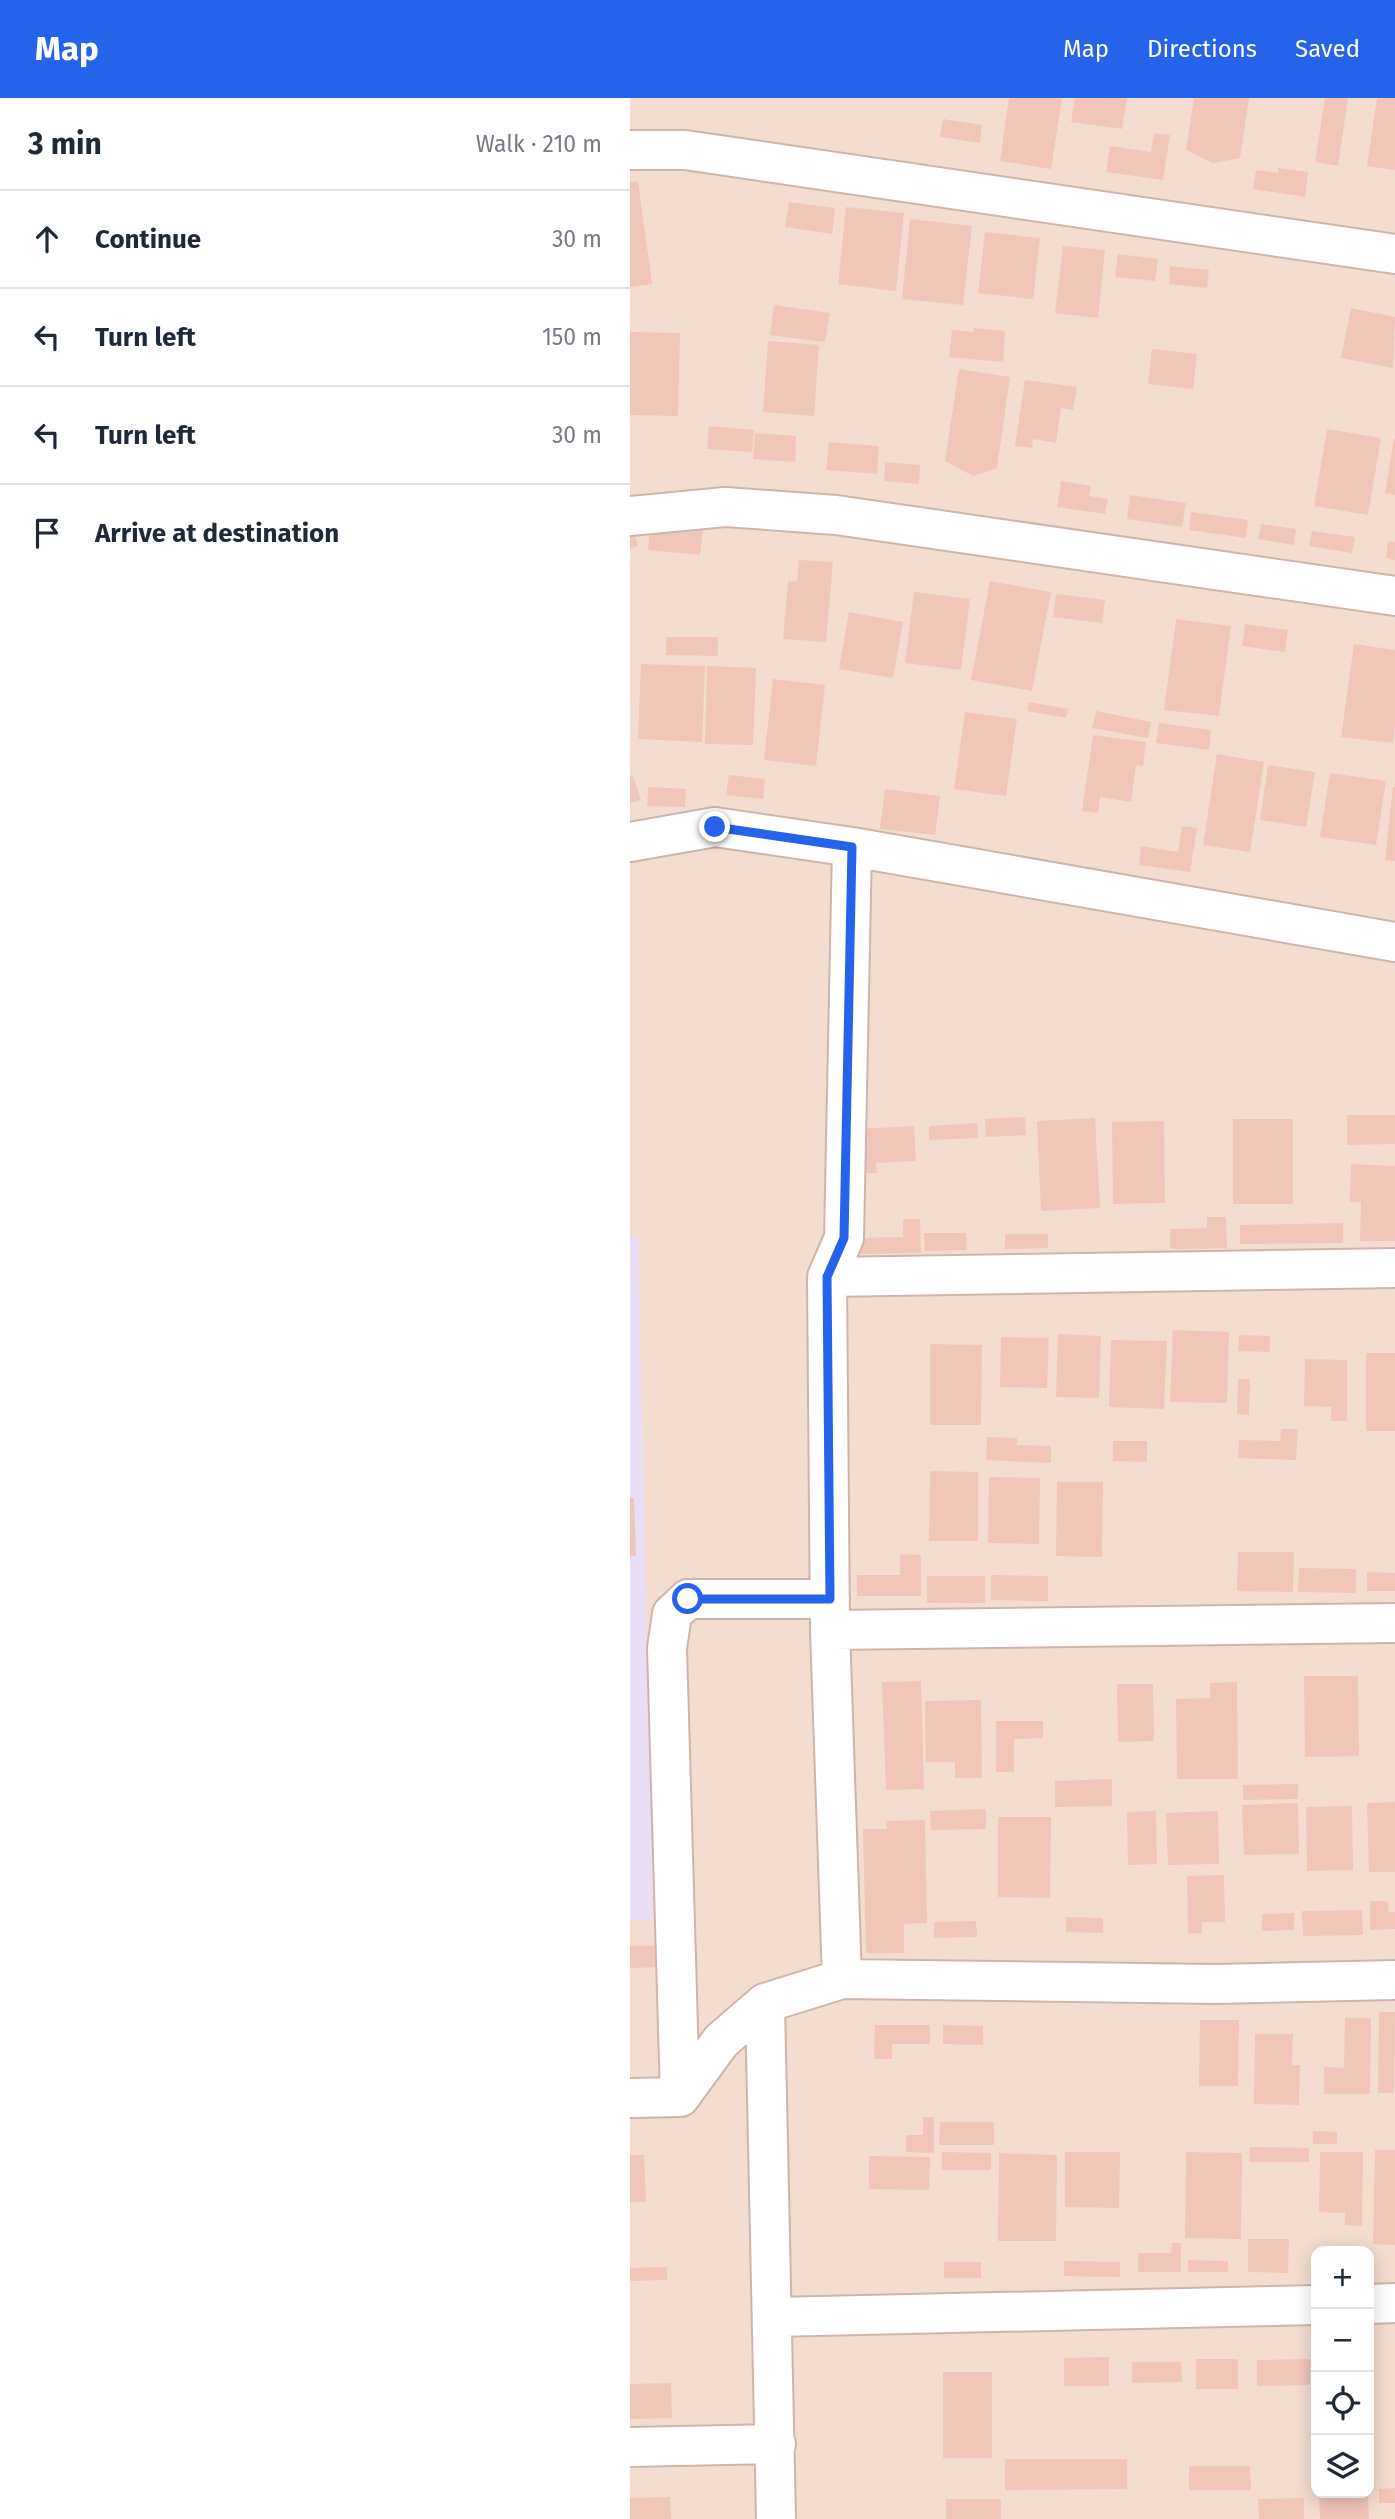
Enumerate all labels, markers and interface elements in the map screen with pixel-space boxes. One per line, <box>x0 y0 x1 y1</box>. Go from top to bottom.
text: Map <box>35 29 99 69</box>
text: Map <box>1063 35 1109 63</box>
text: Directions <box>1147 35 1257 63</box>
text: Saved <box>1295 35 1360 63</box>
text: 3 min <box>28 126 102 162</box>
text: Walk · 210 m <box>476 130 602 158</box>
icon: ahead <box>28 220 66 258</box>
text: Continue <box>95 224 201 255</box>
text: 30 m <box>552 225 602 253</box>
icon: left <box>28 318 66 356</box>
text: Turn left <box>95 322 196 353</box>
text: 150 m <box>542 323 602 351</box>
icon: left <box>28 416 66 454</box>
text: Turn left <box>95 420 196 451</box>
text: 30 m <box>552 421 602 449</box>
icon: arrive <box>28 514 66 552</box>
text: Arrive at destination <box>95 518 339 549</box>
route end <box>699 811 730 842</box>
route start <box>672 1583 703 1614</box>
map controls <box>1311 2246 1374 2498</box>
button: + <box>1311 2246 1374 2309</box>
button: − <box>1311 2309 1374 2372</box>
button: locate <box>1311 2372 1374 2435</box>
button: layers <box>1311 2435 1374 2498</box>

